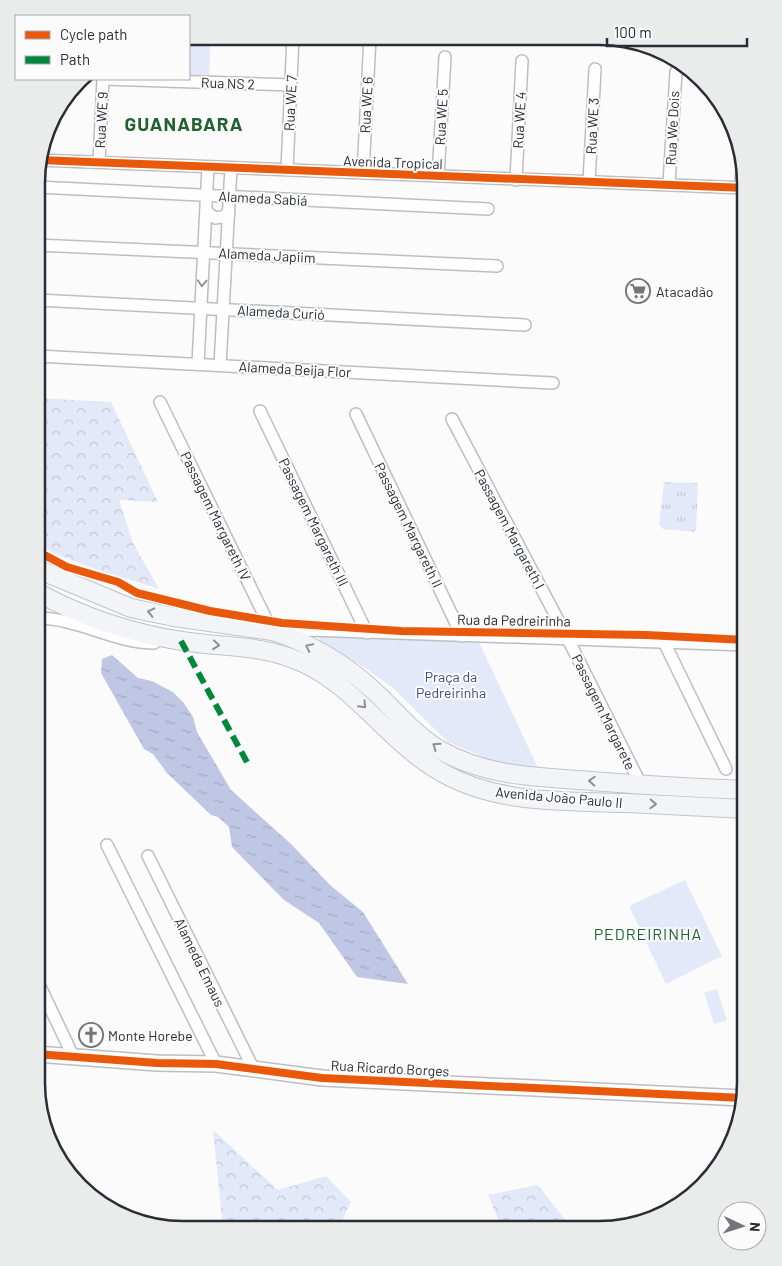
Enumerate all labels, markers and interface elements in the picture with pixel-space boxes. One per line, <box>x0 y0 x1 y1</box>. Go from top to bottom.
legend <box>15 15 190 80</box>
scale bar <box>607 15 747 47</box>
text: 100 m <box>614 23 652 41</box>
text: Cycle path <box>60 25 127 43</box>
text: Path <box>60 50 90 68</box>
street label: Rua NS 2 <box>201 74 255 92</box>
street label: Rua WE 7 <box>280 74 300 131</box>
street label: Rua WE 6 <box>356 76 376 134</box>
street label: Rua WE 5 <box>431 88 451 146</box>
street label: Rua We Dois <box>662 90 682 166</box>
street label: Rua WE 9 <box>91 91 111 149</box>
street label: Rua WE 4 <box>509 91 529 149</box>
street label: Rua WE 3 <box>582 97 602 155</box>
district label: GUANABARA <box>125 112 243 135</box>
street label: Avenida Tropical <box>343 152 443 172</box>
street label: Alameda Sabiá <box>218 187 308 209</box>
street label: Alameda Japiim <box>218 244 316 266</box>
supermarket icon: Atacadão <box>625 278 651 304</box>
one-way arrow <box>197 279 208 287</box>
place label: Atacadão <box>656 283 713 300</box>
street label: Alameda Curió <box>237 301 325 323</box>
street label: Alameda Beija Flor <box>238 358 352 380</box>
street label: Passagem Margareth IV <box>177 449 255 583</box>
street label: Passagem Margareth III <box>276 455 352 589</box>
street label: Passagem Margareth II <box>371 460 447 590</box>
street label: Passagem Margareth I <box>471 466 549 592</box>
one-way arrow <box>147 607 156 618</box>
street label: Rua da Pedreirinha <box>457 611 571 629</box>
one-way arrow <box>213 639 221 650</box>
one-way arrow <box>305 643 314 653</box>
street label: Passagem Margarete <box>569 651 639 773</box>
park label: Praça da Pedreirinha <box>416 668 486 701</box>
one-way arrow <box>357 699 366 708</box>
one-way arrow <box>432 743 442 752</box>
one-way arrow <box>588 776 596 787</box>
street label: Avenida João Paulo II <box>495 783 623 811</box>
one-way arrow <box>649 799 657 810</box>
street label: Alameda Emaus <box>171 915 229 1009</box>
district label: PEDREIRINHA <box>594 924 702 943</box>
church icon: Monte Horebe <box>78 1022 104 1048</box>
place label: Monte Horebe <box>108 1027 193 1044</box>
street label: Rua Ricardo Borges <box>330 1056 450 1080</box>
north arrow <box>717 1201 767 1251</box>
text: N <box>747 1222 764 1232</box>

